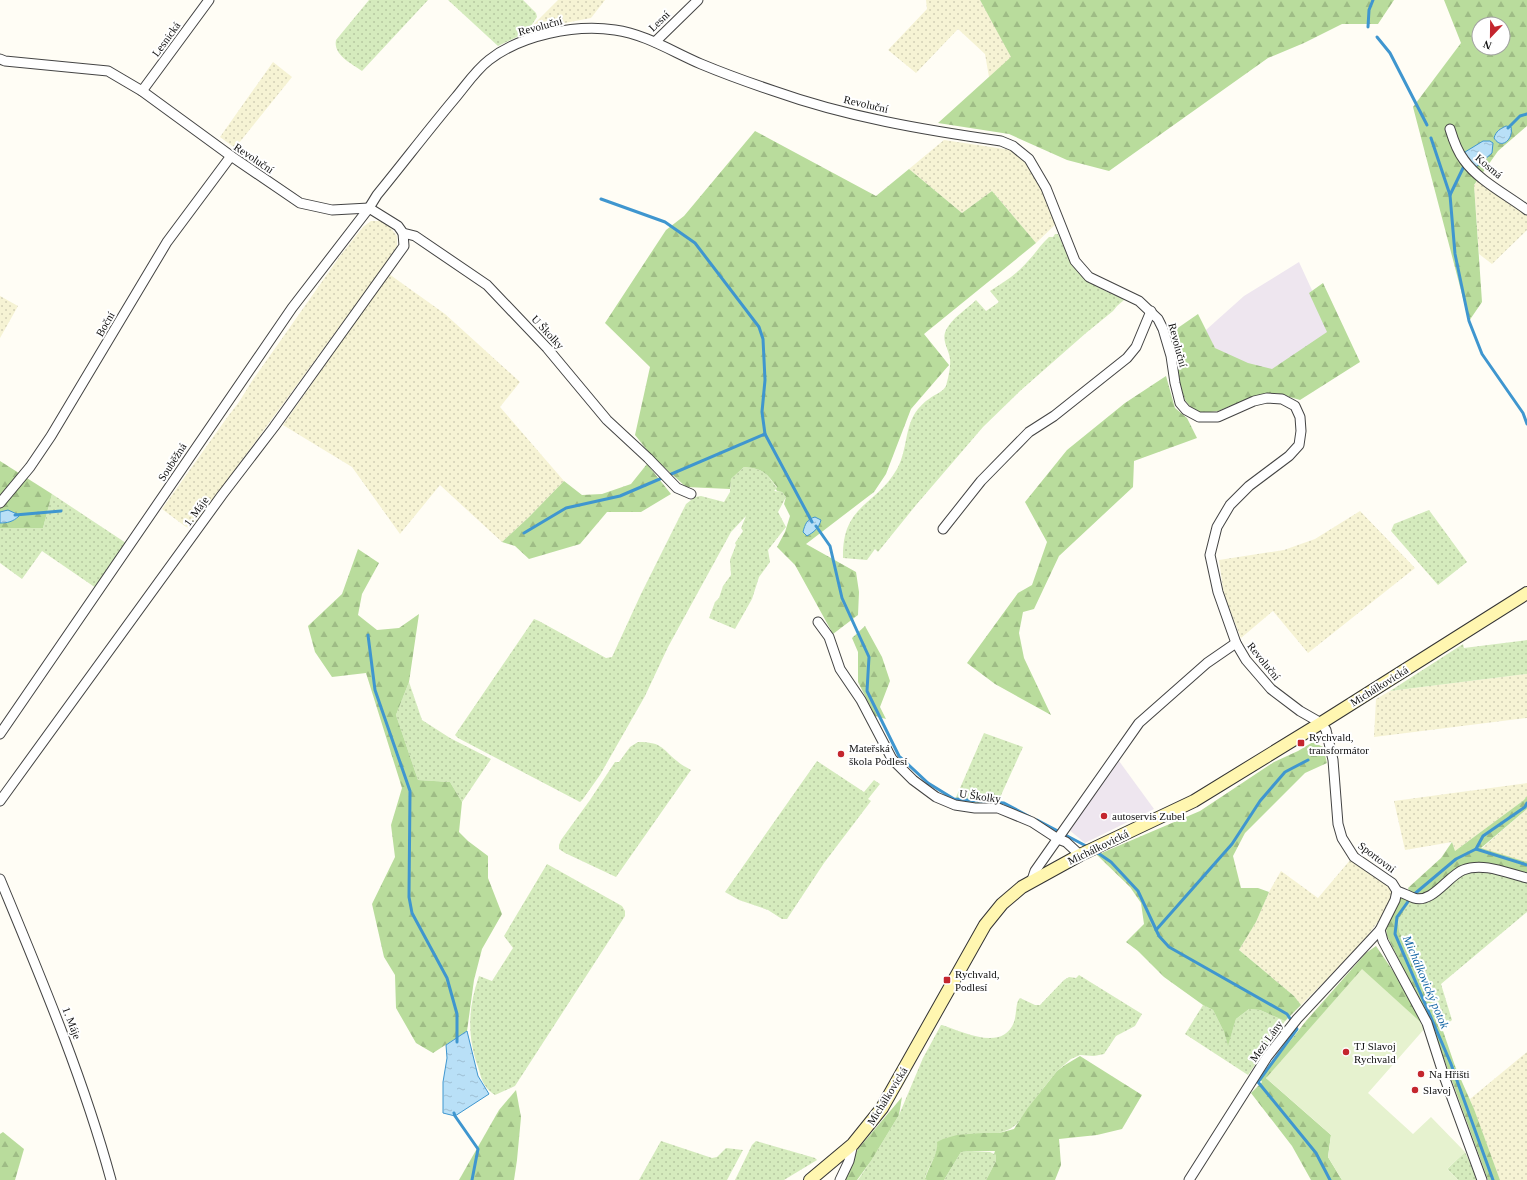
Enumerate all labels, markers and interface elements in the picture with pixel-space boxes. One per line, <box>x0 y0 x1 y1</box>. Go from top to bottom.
street label: Lesní <box>646 8 672 34</box>
street label: Revoluční <box>517 14 563 38</box>
north arrow <box>1471 16 1511 56</box>
street label: Lesnická <box>149 19 183 59</box>
text: N <box>1481 38 1493 52</box>
street label: Revoluční <box>843 93 889 115</box>
street label: Revoluční <box>232 140 276 176</box>
street label: Kosmá <box>1473 151 1505 181</box>
street label: Boční <box>93 310 117 338</box>
street label: U Školky <box>529 313 567 352</box>
street label: Revoluční <box>1166 322 1190 368</box>
street label: Souběžná <box>155 441 189 483</box>
street label: 1. Máje <box>181 494 211 528</box>
street label: Revoluční <box>1245 640 1283 682</box>
street label: Michálkovická <box>1348 663 1410 709</box>
place label: Rychvald, transformátor <box>1309 731 1369 756</box>
marker: Rychvald, transformátor <box>1296 738 1306 748</box>
place label: Mateřská škola Podlesí <box>849 742 907 767</box>
marker: Mateřská škola Podlesí <box>836 749 846 759</box>
street label: U Školky <box>958 787 1002 805</box>
place label: autoservis Zubel <box>1112 810 1185 822</box>
marker: autoservis Zubel <box>1099 811 1109 821</box>
street label: Michálkovická <box>1066 827 1130 867</box>
street label: Sportovní <box>1356 839 1398 875</box>
water label: Michálkovický potok <box>1400 932 1452 1031</box>
place label: Rychvald, Podlesí <box>955 968 1000 993</box>
marker: Rychvald, Podlesí <box>942 975 952 985</box>
street label: 1. Máje <box>60 1005 84 1041</box>
street label: Mezi Lány <box>1247 1018 1285 1064</box>
place label: TJ Slavoj Rychvald <box>1354 1040 1396 1065</box>
marker: TJ Slavoj Rychvald <box>1341 1047 1351 1057</box>
street label: Michálkovická <box>864 1065 910 1127</box>
place label: Na Hřišti <box>1429 1068 1470 1080</box>
marker: Na Hřišti <box>1416 1069 1426 1079</box>
place label: Slavoj <box>1423 1084 1451 1096</box>
marker: Slavoj <box>1410 1085 1420 1095</box>

